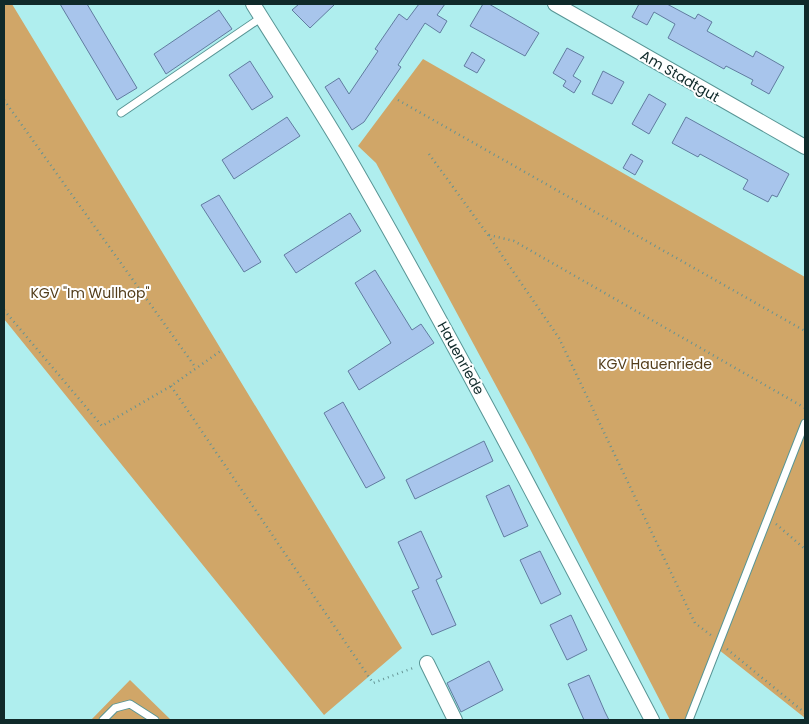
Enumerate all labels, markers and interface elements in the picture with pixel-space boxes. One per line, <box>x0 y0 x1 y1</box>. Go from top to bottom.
street label: Am Stadtgut <box>637 45 723 107</box>
park label: KGV "Im Wullhop" <box>30 283 150 303</box>
street label: Hauenriede <box>433 318 490 399</box>
park label: KGV Hauenriede <box>598 354 712 374</box>

